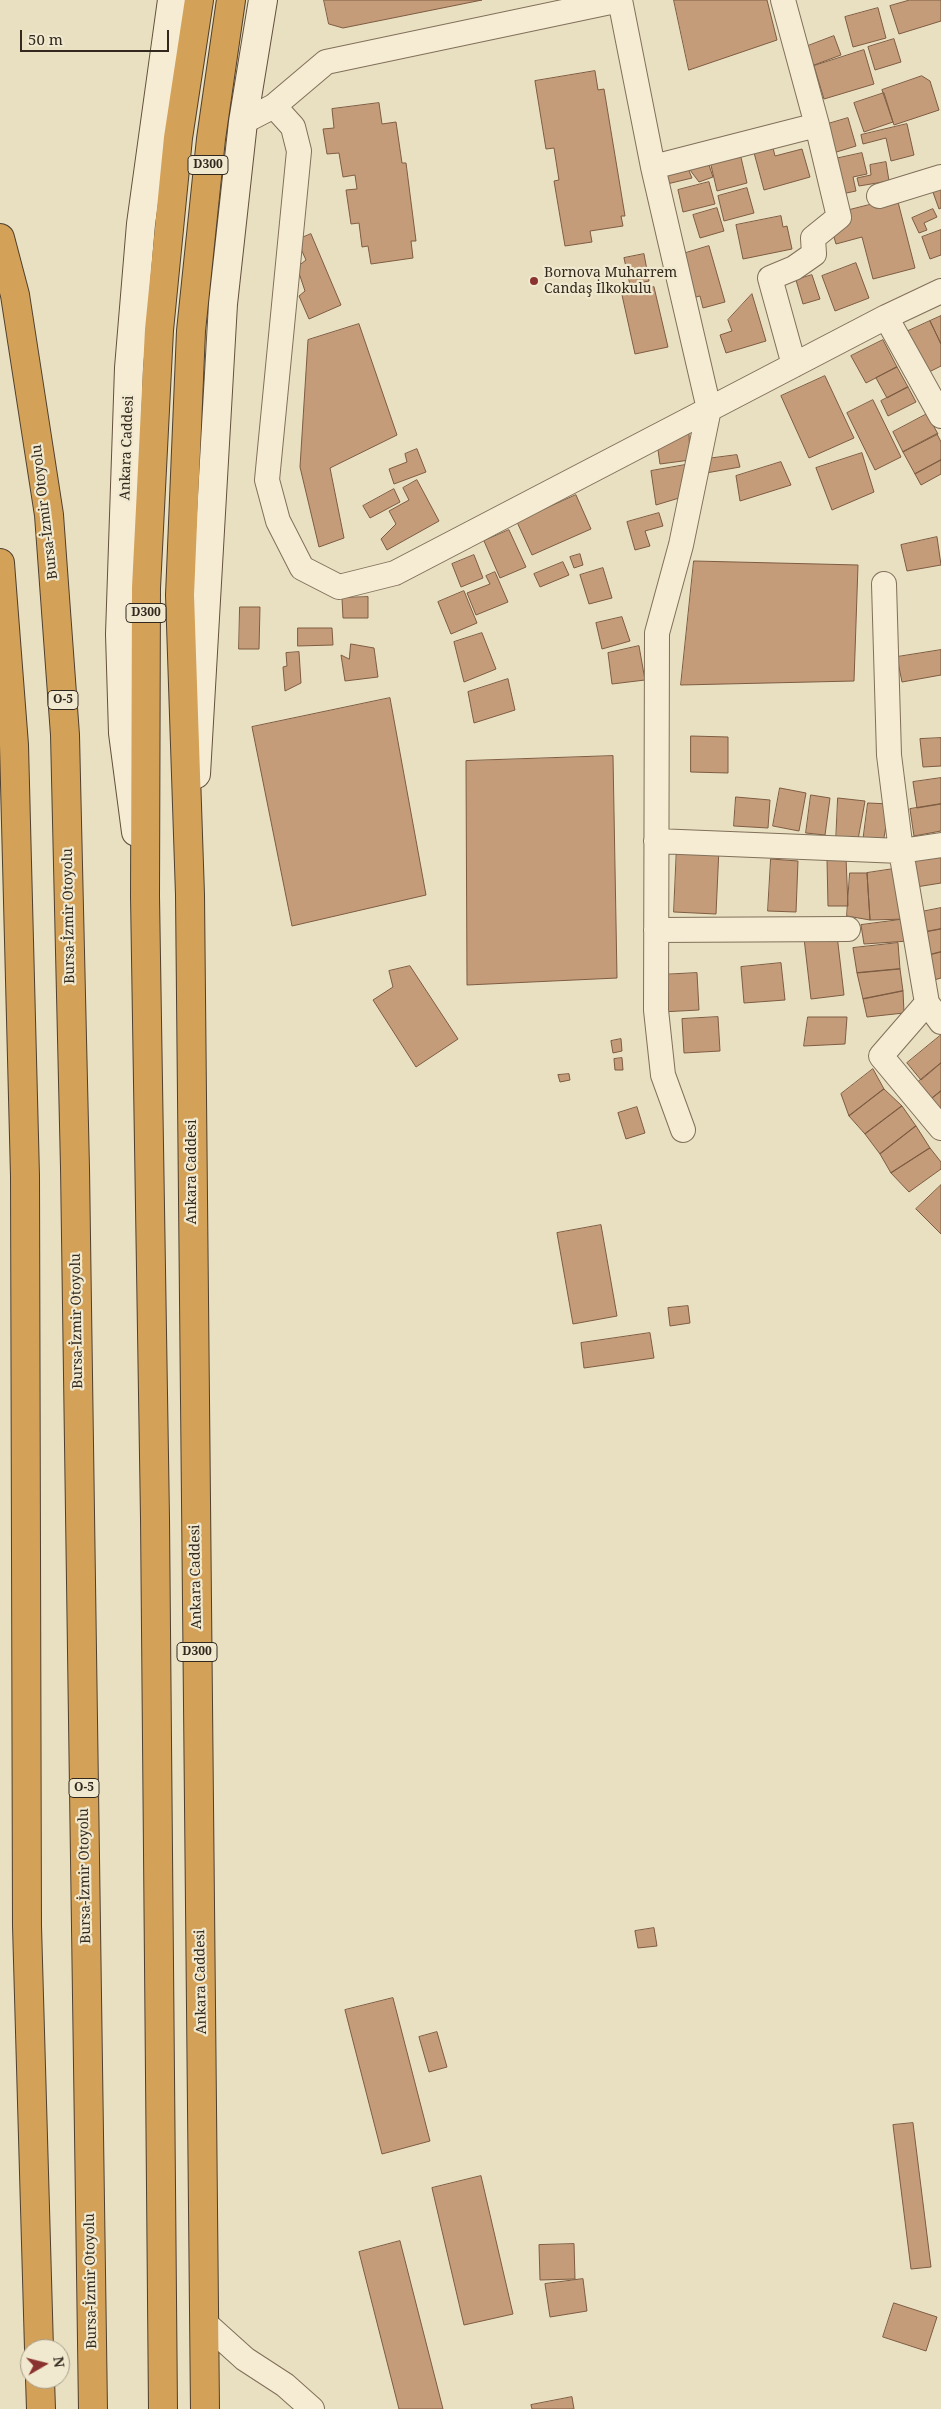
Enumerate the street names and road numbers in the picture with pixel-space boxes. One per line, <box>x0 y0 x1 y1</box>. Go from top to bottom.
road number: D300 <box>188 156 228 174</box>
street label: Ankara Caddesi <box>117 395 137 501</box>
street label: Bursa-İzmir Otoyolu <box>28 444 62 580</box>
road number: D300 <box>126 604 166 622</box>
road number: O-5 <box>48 690 78 710</box>
street label: Bursa-İzmir Otoyolu <box>59 848 79 984</box>
street label: Ankara Caddesi <box>184 1120 200 1224</box>
street label: Bursa-İzmir Otoyolu <box>67 1253 87 1389</box>
street label: Ankara Caddesi <box>187 1524 205 1630</box>
road number: D300 <box>177 1642 217 1661</box>
road number: O-5 <box>69 1779 99 1798</box>
street label: Bursa-İzmir Otoyolu <box>75 1808 95 1944</box>
street label: Ankara Caddesi <box>192 1929 210 2035</box>
street label: Bursa-İzmir Otoyolu <box>81 2213 101 2349</box>

